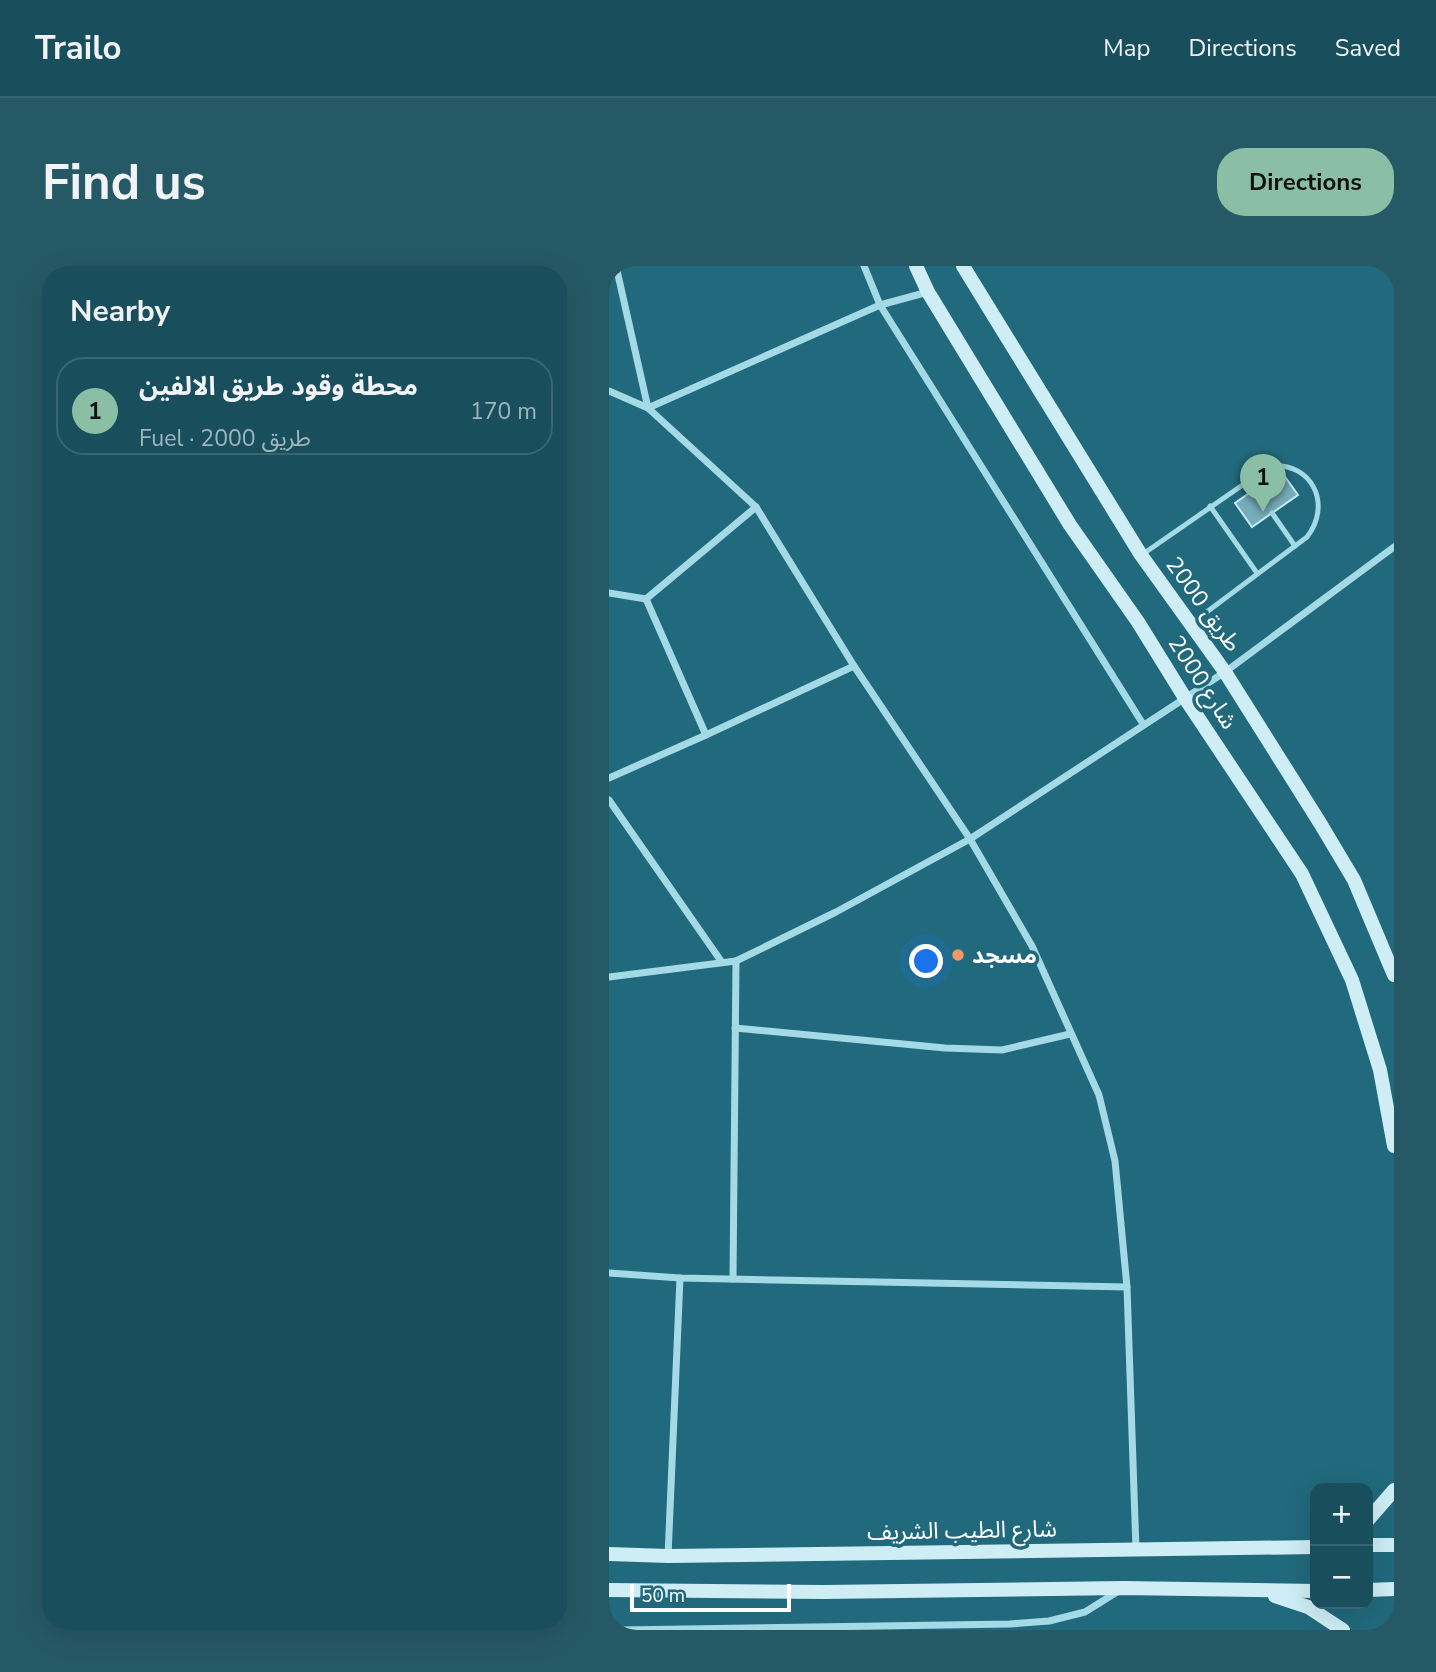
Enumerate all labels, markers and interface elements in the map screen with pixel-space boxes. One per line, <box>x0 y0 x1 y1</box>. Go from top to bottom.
text: Trailo <box>35 26 122 71</box>
text: Map <box>1103 32 1150 64</box>
text: Directions <box>1188 32 1297 64</box>
text: Saved <box>1335 32 1401 64</box>
button: Directions <box>1217 148 1394 216</box>
text: Find us <box>42 149 206 216</box>
text: Nearby <box>70 291 170 332</box>
text: محطة وقود طريق الالفين <box>139 369 418 404</box>
text: 1 <box>88 396 102 427</box>
text: 170 m <box>470 396 537 427</box>
text: Fuel · طريق 2000 <box>139 423 311 454</box>
pin: 1 <box>1240 454 1286 512</box>
street label: طريق 2000 <box>1159 550 1249 658</box>
street label: شارع 2000 <box>1160 629 1244 736</box>
place label: مسجد <box>972 940 1037 971</box>
your location <box>909 944 943 978</box>
marker: مسجد <box>950 947 966 963</box>
map controls <box>1310 1483 1373 1609</box>
button: + <box>1310 1483 1373 1546</box>
street label: شارع الطيب الشريف <box>867 1513 1057 1549</box>
button: − <box>1310 1546 1373 1609</box>
scale bar <box>630 1581 791 1613</box>
text: 50 m <box>641 1583 685 1609</box>

